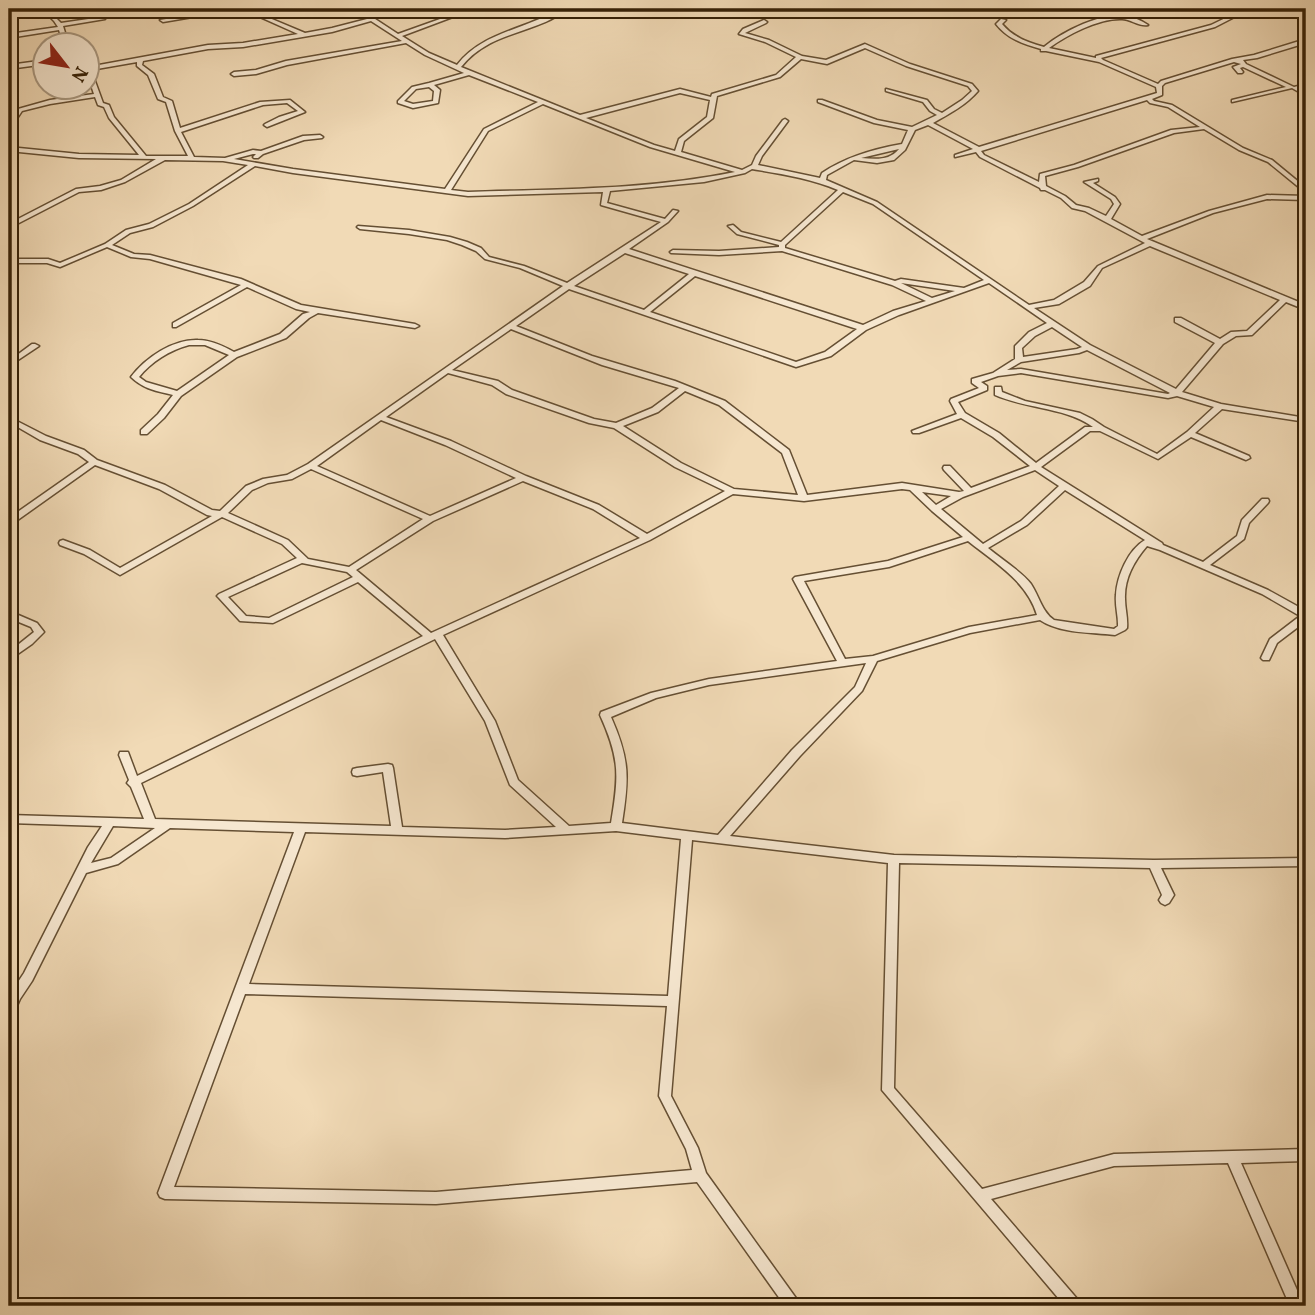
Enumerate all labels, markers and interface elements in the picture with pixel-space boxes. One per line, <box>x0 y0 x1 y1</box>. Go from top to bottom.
north arrow <box>32 32 102 102</box>
text: N <box>64 61 94 87</box>

